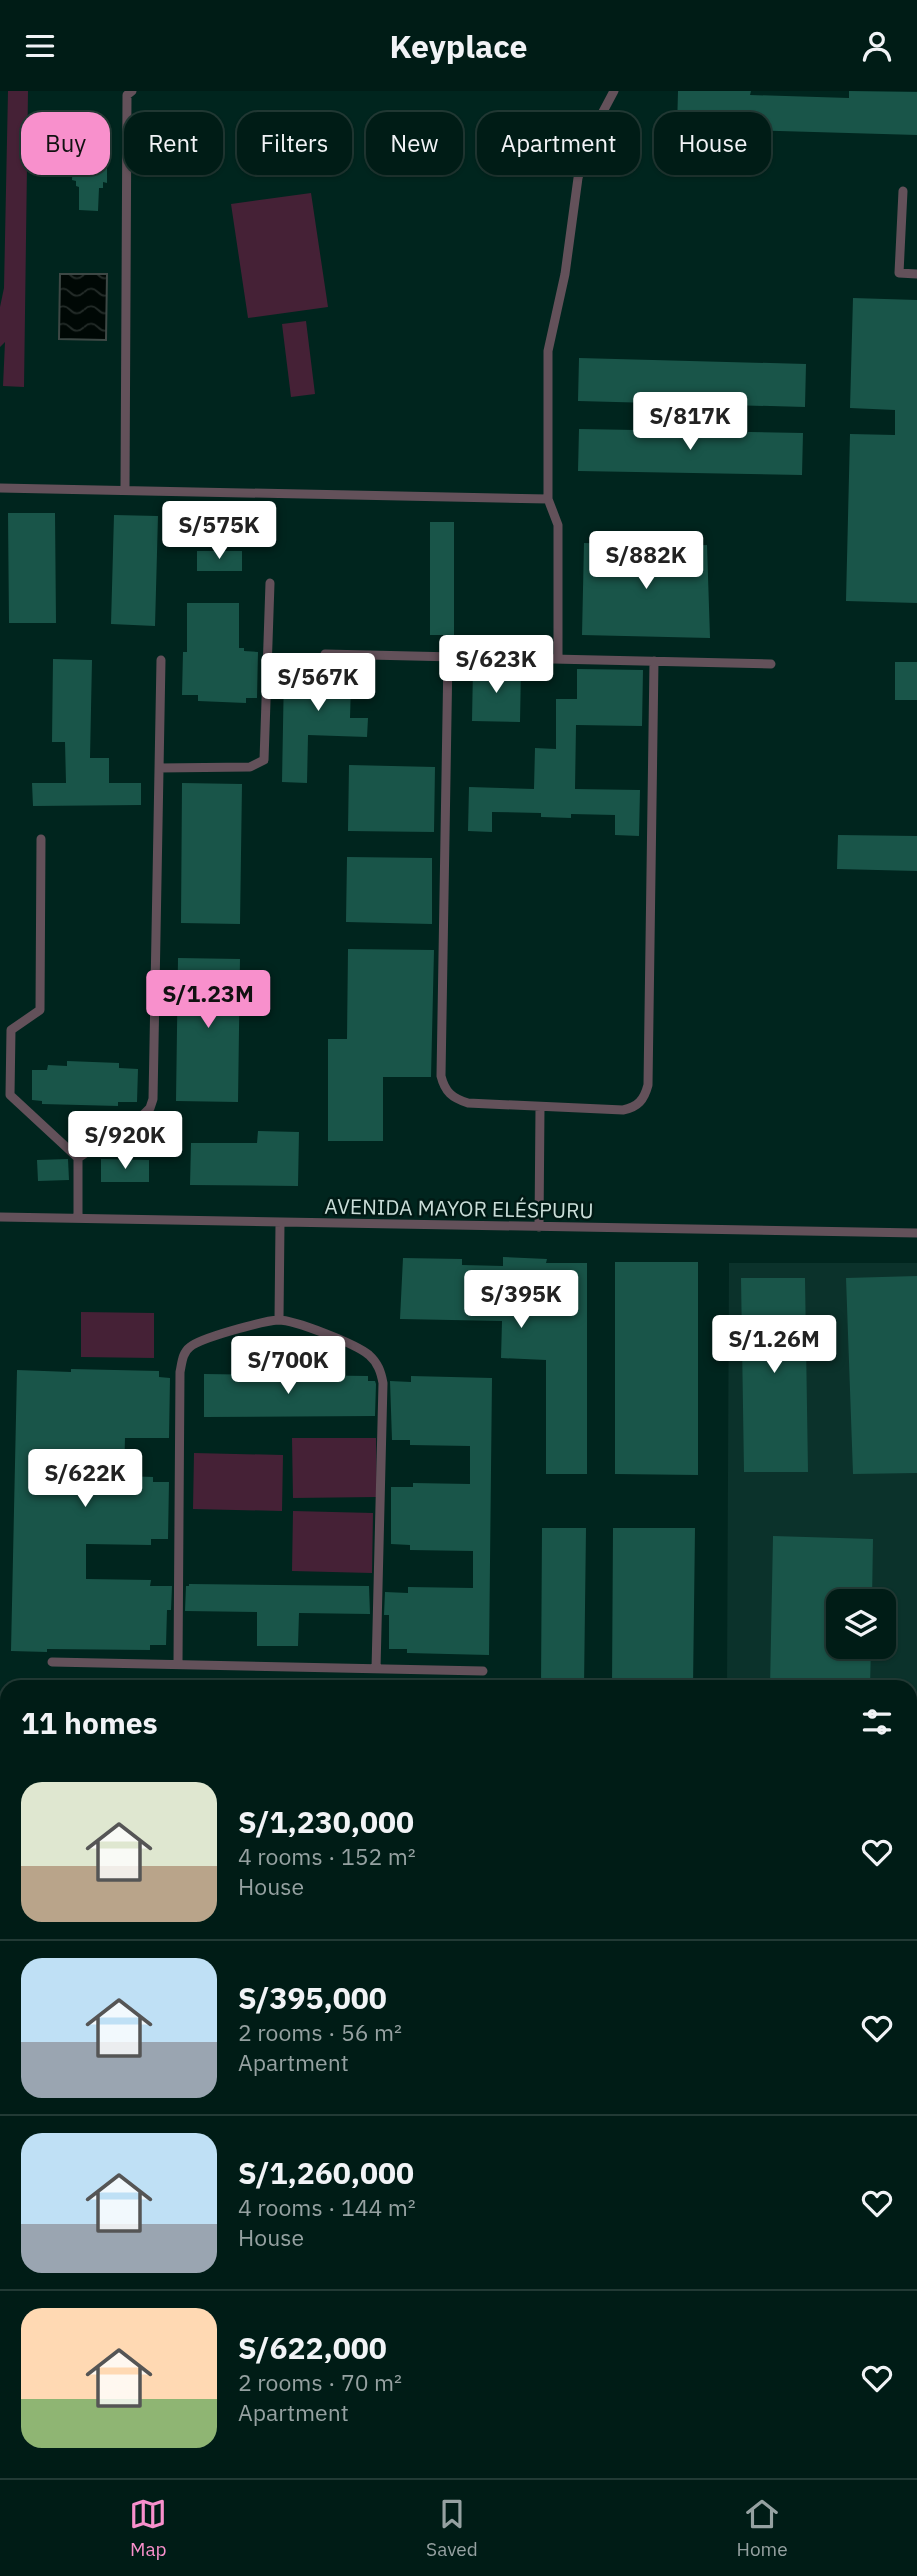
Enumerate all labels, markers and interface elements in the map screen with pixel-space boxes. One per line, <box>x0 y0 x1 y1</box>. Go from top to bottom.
text: Keyplace <box>389 25 528 67</box>
icon: menu <box>21 27 59 65</box>
icon: person <box>858 27 896 65</box>
chip: Buy <box>21 112 110 175</box>
chip: Rent <box>124 112 223 175</box>
chip: Filters <box>237 112 352 175</box>
chip: New <box>366 112 463 175</box>
chip: Apartment <box>477 112 640 175</box>
chip: House <box>654 112 771 175</box>
pin: S/817K <box>633 393 747 452</box>
text: S/817K <box>649 400 731 430</box>
pin: S/575K <box>162 501 276 561</box>
text: S/575K <box>178 509 260 539</box>
pin: S/882K <box>589 531 703 591</box>
text: S/882K <box>605 539 687 569</box>
pin: S/623K <box>439 635 553 695</box>
text: S/623K <box>455 643 537 673</box>
pin: S/567K <box>261 653 375 713</box>
text: S/567K <box>277 661 359 691</box>
pin: S/1.23M <box>143 971 273 1030</box>
text: S/1.23M <box>162 978 254 1008</box>
pin: S/920K <box>68 1111 182 1171</box>
text: S/920K <box>84 1119 166 1149</box>
street label: AVENIDA MAYOR ELÉSPURU <box>324 1192 594 1224</box>
pin: S/395K <box>464 1271 578 1330</box>
text: S/395K <box>480 1278 562 1308</box>
pin: S/1.26M <box>709 1315 839 1375</box>
text: S/1.26M <box>728 1323 820 1353</box>
pin: S/700K <box>231 1337 345 1396</box>
text: S/700K <box>247 1344 329 1374</box>
pin: S/622K <box>28 1449 142 1509</box>
text: S/622K <box>44 1457 126 1487</box>
map controls <box>826 1589 896 1659</box>
button: layers <box>826 1589 896 1659</box>
text: 11 homes <box>21 1703 158 1742</box>
icon: filters <box>858 1703 896 1741</box>
text: S/1,230,000 <box>238 1802 414 1841</box>
icon: home <box>77 1810 161 1894</box>
icon: heart <box>858 1833 896 1871</box>
text: 4 rooms · 152 m² <box>238 1841 416 1871</box>
text: House <box>238 1871 304 1901</box>
text: S/395,000 <box>238 1978 387 2017</box>
icon: home <box>77 1986 161 2070</box>
icon: heart <box>858 2009 896 2047</box>
text: 2 rooms · 56 m² <box>238 2017 402 2047</box>
text: Apartment <box>238 2047 349 2077</box>
text: S/1,260,000 <box>238 2153 414 2192</box>
icon: home <box>77 2161 161 2245</box>
icon: heart <box>858 2184 896 2222</box>
text: 4 rooms · 144 m² <box>238 2192 416 2222</box>
text: House <box>238 2222 304 2252</box>
text: S/622,000 <box>238 2328 387 2367</box>
icon: home <box>77 2336 161 2420</box>
icon: heart <box>858 2359 896 2397</box>
text: 2 rooms · 70 m² <box>238 2367 402 2397</box>
text: Apartment <box>238 2397 349 2427</box>
tab: Map <box>129 2495 167 2561</box>
tab: Saved <box>426 2495 478 2561</box>
tab: Home <box>737 2495 788 2561</box>

